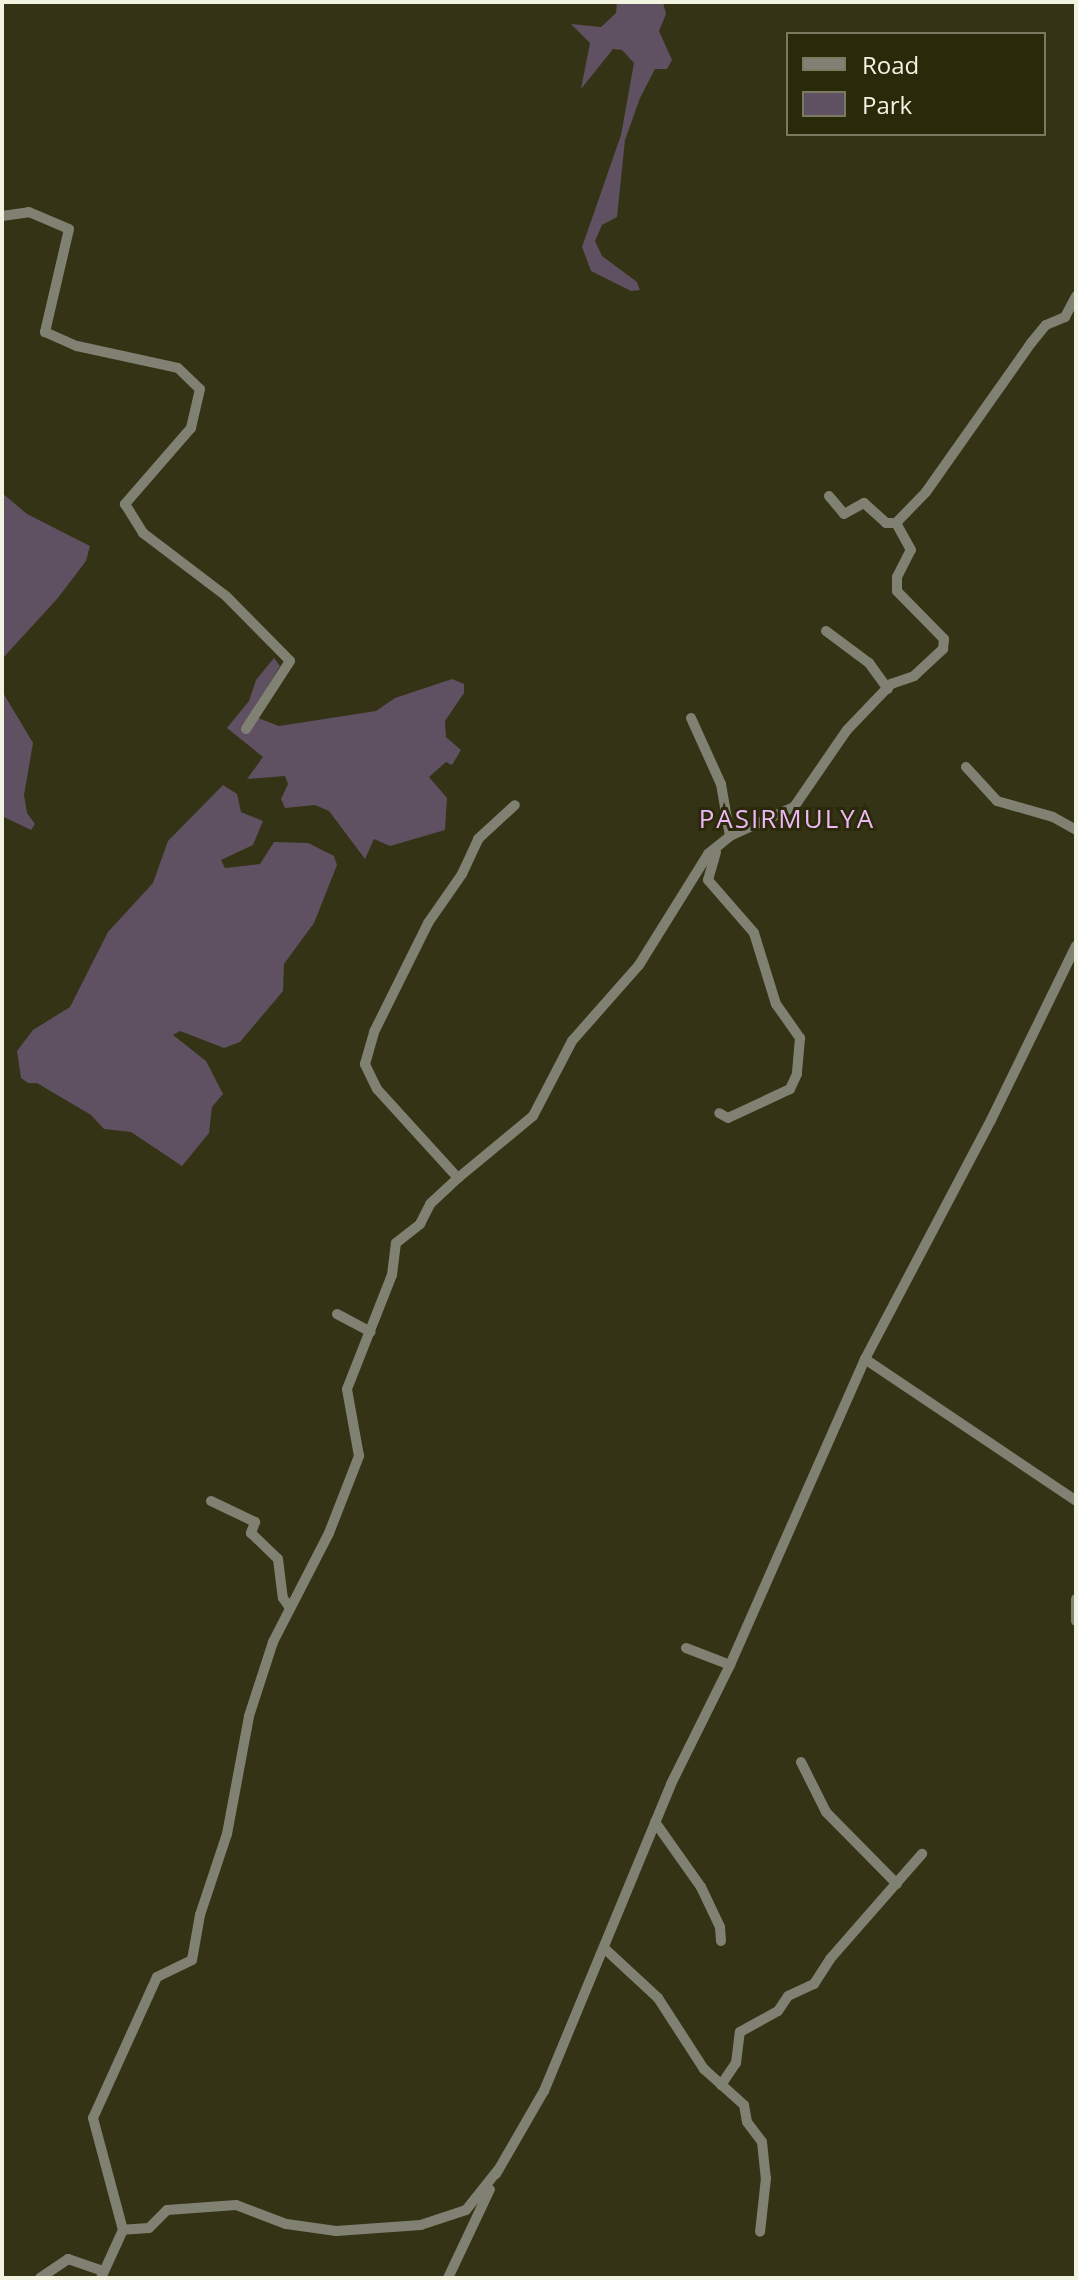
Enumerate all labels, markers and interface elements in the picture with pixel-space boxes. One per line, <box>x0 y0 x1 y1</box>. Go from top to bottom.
legend <box>786 32 1046 136</box>
text: Road <box>862 48 919 81</box>
text: Park <box>862 88 912 121</box>
district label: PASIRMULYA <box>699 803 875 835</box>

